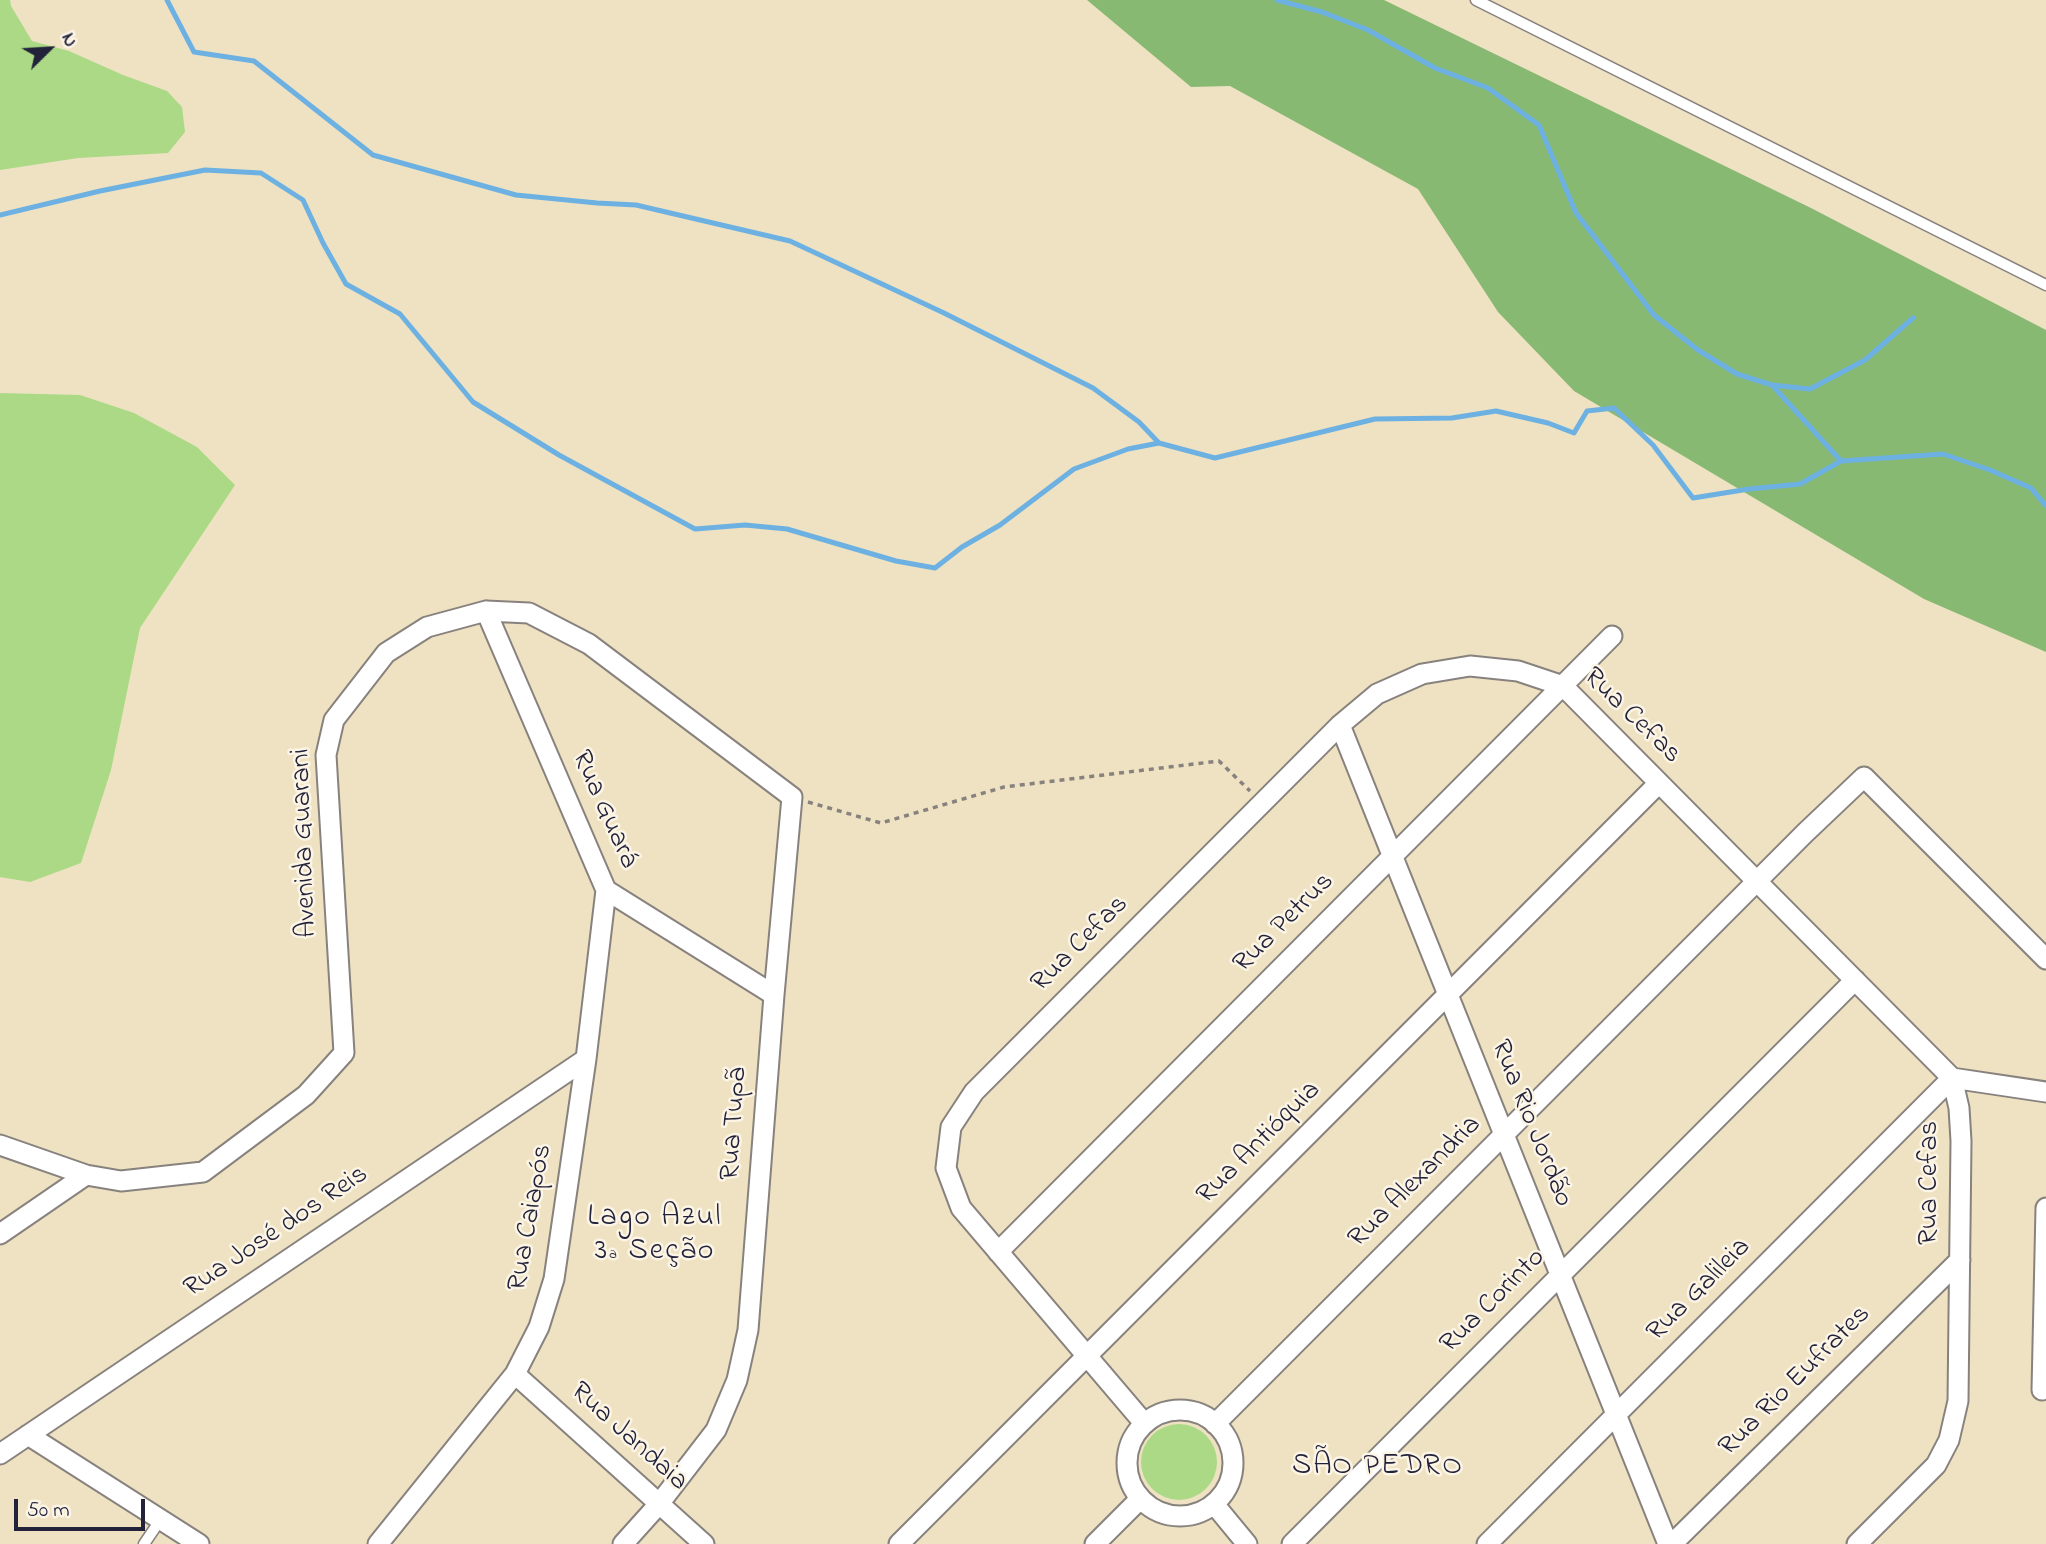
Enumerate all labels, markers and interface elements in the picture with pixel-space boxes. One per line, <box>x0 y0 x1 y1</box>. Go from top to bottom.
north arrow <box>14 14 84 84</box>
text: N <box>54 29 84 52</box>
street label: Rua Cefas <box>1575 662 1687 772</box>
street label: Rua Guará <box>562 746 644 874</box>
street label: Avenida Guarani <box>286 748 326 938</box>
street label: Rua Petrus <box>1228 867 1342 981</box>
street label: Rua Cefas <box>1025 889 1137 1001</box>
street label: Rua Rio Jordão <box>1481 1036 1579 1212</box>
street label: Rua Tupã <box>715 1066 757 1182</box>
street label: Rua Antióquia <box>1191 1075 1329 1213</box>
street label: Rua Alexandria <box>1343 1110 1489 1256</box>
street label: Rua Cefas <box>1914 1121 1948 1245</box>
street label: Rua Caiapós <box>503 1142 561 1294</box>
street label: Rua José dos Reis <box>179 1159 375 1307</box>
district label: Lago Azul 3ª Seção <box>589 1201 721 1272</box>
street label: Rua Galileia <box>1641 1232 1759 1350</box>
street label: Rua Corinto <box>1434 1242 1554 1362</box>
street label: Rua Rio Eufrates <box>1713 1299 1879 1465</box>
street label: Rua Jandaia <box>562 1376 694 1500</box>
district label: SÃO PEDRO <box>1293 1450 1463 1486</box>
scale bar <box>18 1484 149 1528</box>
text: 50 m <box>27 1496 70 1526</box>

